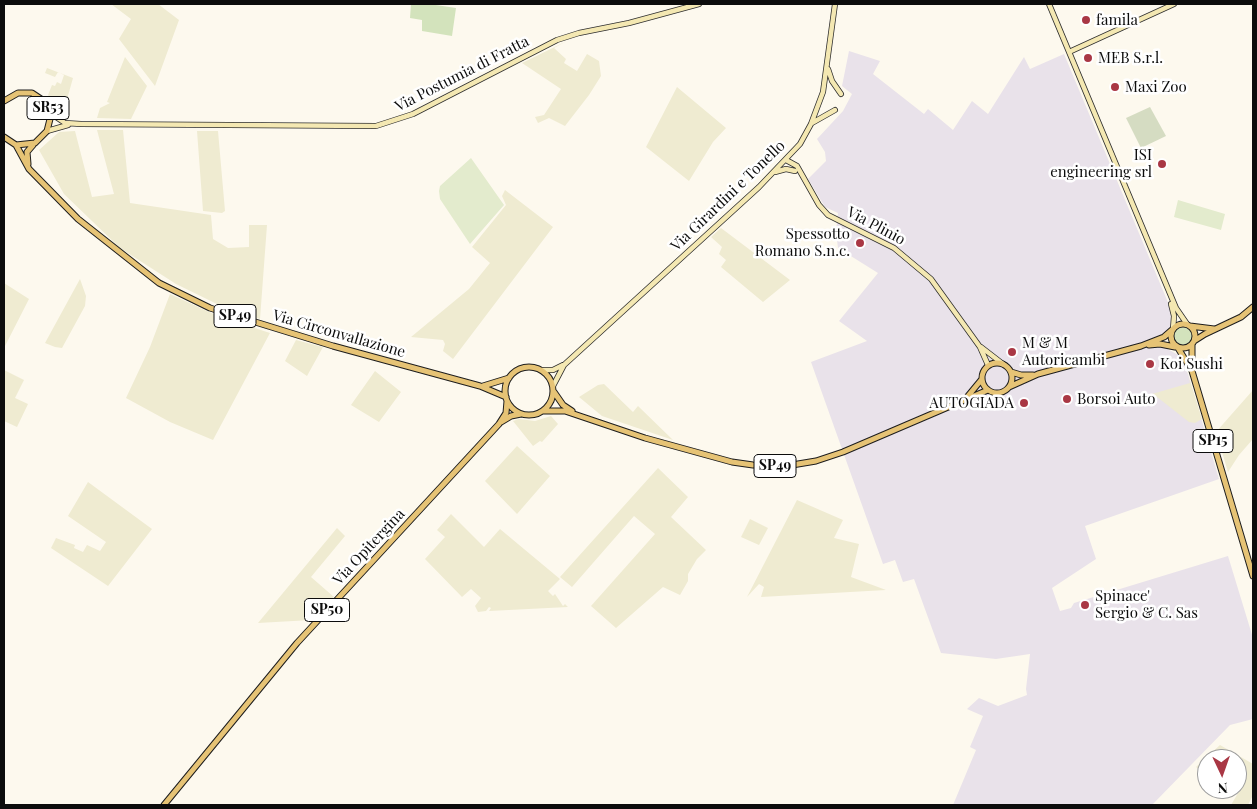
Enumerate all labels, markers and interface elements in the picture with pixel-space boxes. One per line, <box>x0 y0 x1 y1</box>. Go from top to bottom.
place label: famila <box>1096 11 1138 29</box>
marker: famila <box>1080 14 1092 26</box>
street label: Via Postumia di Fratta <box>392 32 532 116</box>
place label: MEB S.r.l. <box>1098 49 1163 67</box>
marker: MEB S.r.l. <box>1082 52 1094 64</box>
place label: Maxi Zoo <box>1125 78 1187 96</box>
marker: Maxi Zoo <box>1109 81 1121 93</box>
road number: SR53 <box>27 96 69 120</box>
street label: Via Girardini e Tonello <box>667 137 789 255</box>
place label: ISI engineering srl <box>1050 146 1152 181</box>
marker: ISI engineering srl <box>1156 158 1168 170</box>
street label: Via Plinio <box>844 203 908 249</box>
place label: Spessotto Romano S.n.c. <box>755 225 850 260</box>
marker: Spessotto Romano S.n.c. <box>854 237 866 249</box>
road number: SP49 <box>214 304 256 328</box>
street label: Via Circonvallazione <box>271 306 407 362</box>
place label: M & M Autoricambi <box>1022 334 1105 369</box>
marker: M & M Autoricambi <box>1006 346 1018 358</box>
place label: Koi Sushi <box>1160 355 1223 373</box>
marker: Koi Sushi <box>1144 358 1156 370</box>
place label: Borsoi Auto <box>1077 390 1156 408</box>
marker: Borsoi Auto <box>1061 393 1073 405</box>
place label: AUTOGIADA <box>929 394 1014 412</box>
marker: AUTOGIADA <box>1018 397 1030 409</box>
road number: SP15 <box>1193 430 1233 452</box>
road number: SP49 <box>754 454 796 478</box>
street label: Via Opitergina <box>329 505 409 589</box>
place label: Spinace' Sergio & C. Sas <box>1095 587 1198 622</box>
road number: SP50 <box>304 598 350 622</box>
marker: Spinace' Sergio & C. Sas <box>1079 599 1091 611</box>
north arrow <box>1197 749 1247 799</box>
text: N <box>1217 779 1228 798</box>

